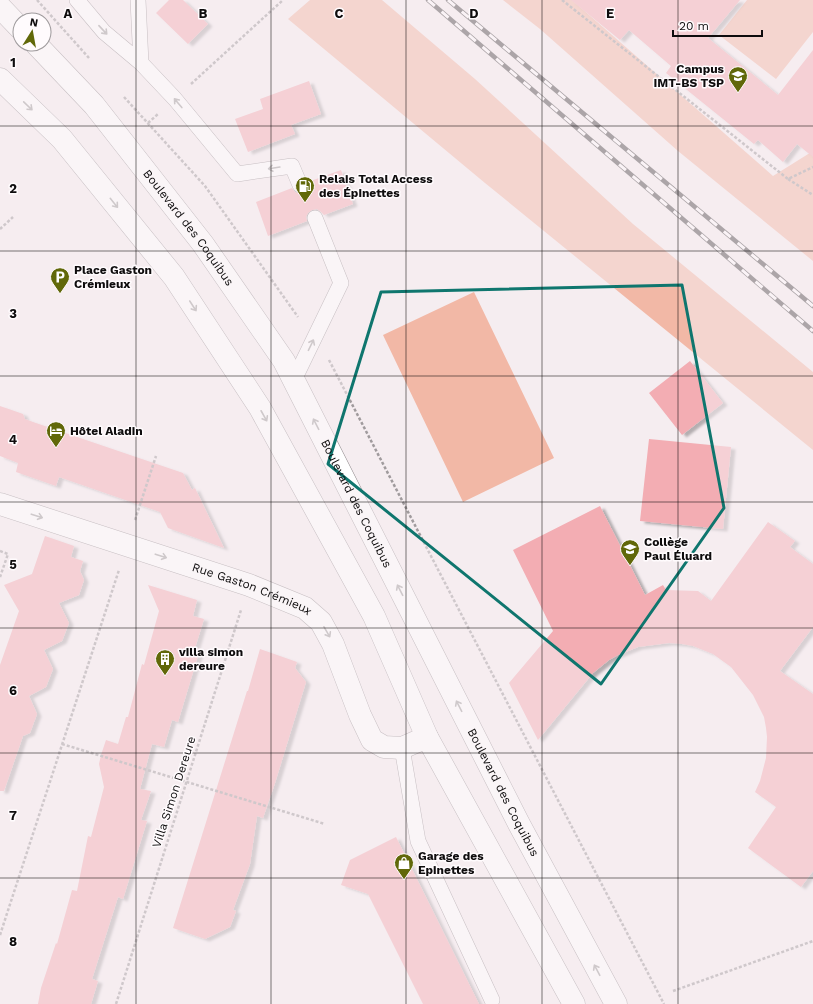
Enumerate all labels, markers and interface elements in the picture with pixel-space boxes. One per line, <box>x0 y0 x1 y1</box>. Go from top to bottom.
text: A <box>64 6 73 21</box>
text: B <box>199 6 208 21</box>
text: C <box>335 6 344 21</box>
text: D <box>469 6 479 21</box>
text: E <box>606 6 614 21</box>
north arrow <box>12 12 52 52</box>
scale bar <box>673 12 762 38</box>
text: N <box>29 16 39 30</box>
text: 20 m <box>679 19 709 33</box>
one-way arrow <box>98 25 107 35</box>
text: 1 <box>10 55 16 70</box>
place label: Campus IMT-BS TSP <box>653 62 725 90</box>
school or university icon: Campus IMT-BS TSP <box>727 65 749 93</box>
one-way arrow <box>173 98 182 109</box>
one-way arrow <box>23 101 33 111</box>
one-way arrow <box>268 164 281 172</box>
street label: Boulevard des Coquibus <box>140 167 237 288</box>
place label: Relais Total Access des Épinettes <box>319 172 433 200</box>
fuel station icon: Relais Total Access des Épinettes <box>294 175 316 203</box>
text: 2 <box>9 181 17 196</box>
one-way arrow <box>110 198 118 209</box>
place label: Place Gaston Crémieux <box>74 263 152 291</box>
parking icon: Place Gaston Crémieux <box>49 266 71 294</box>
one-way arrow <box>189 300 197 311</box>
text: 3 <box>9 306 17 321</box>
one-way arrow <box>308 340 315 352</box>
one-way arrow <box>260 409 268 421</box>
one-way arrow <box>312 418 319 430</box>
hotel icon: Hôtel Aladin <box>45 420 67 448</box>
place label: Hôtel Aladin <box>70 424 143 438</box>
text: 4 <box>9 432 18 447</box>
street label: Boulevard des Coquibus <box>318 437 395 570</box>
one-way arrow <box>30 513 43 520</box>
place label: Collège Paul Éluard <box>644 535 712 563</box>
school or university icon: Collège Paul Éluard <box>619 538 641 566</box>
one-way arrow <box>154 553 167 560</box>
text: 5 <box>9 557 17 572</box>
street label: Rue Gaston Crémieux <box>190 560 315 618</box>
one-way arrow <box>396 584 403 596</box>
one-way arrow <box>323 626 331 638</box>
place label: villa simon dereure <box>178 645 243 673</box>
building icon: villa simon dereure <box>154 648 176 676</box>
text: 6 <box>9 683 17 698</box>
one-way arrow <box>454 700 462 712</box>
street label: Boulevard des Coquibus <box>465 726 542 859</box>
street label: Villa Simon Dereure <box>149 735 199 849</box>
text: 7 <box>9 808 17 823</box>
place label: Garage des Epinettes <box>418 849 484 877</box>
shop icon: Garage des Epinettes <box>393 852 415 880</box>
text: 8 <box>9 934 17 949</box>
one-way arrow <box>593 964 601 976</box>

